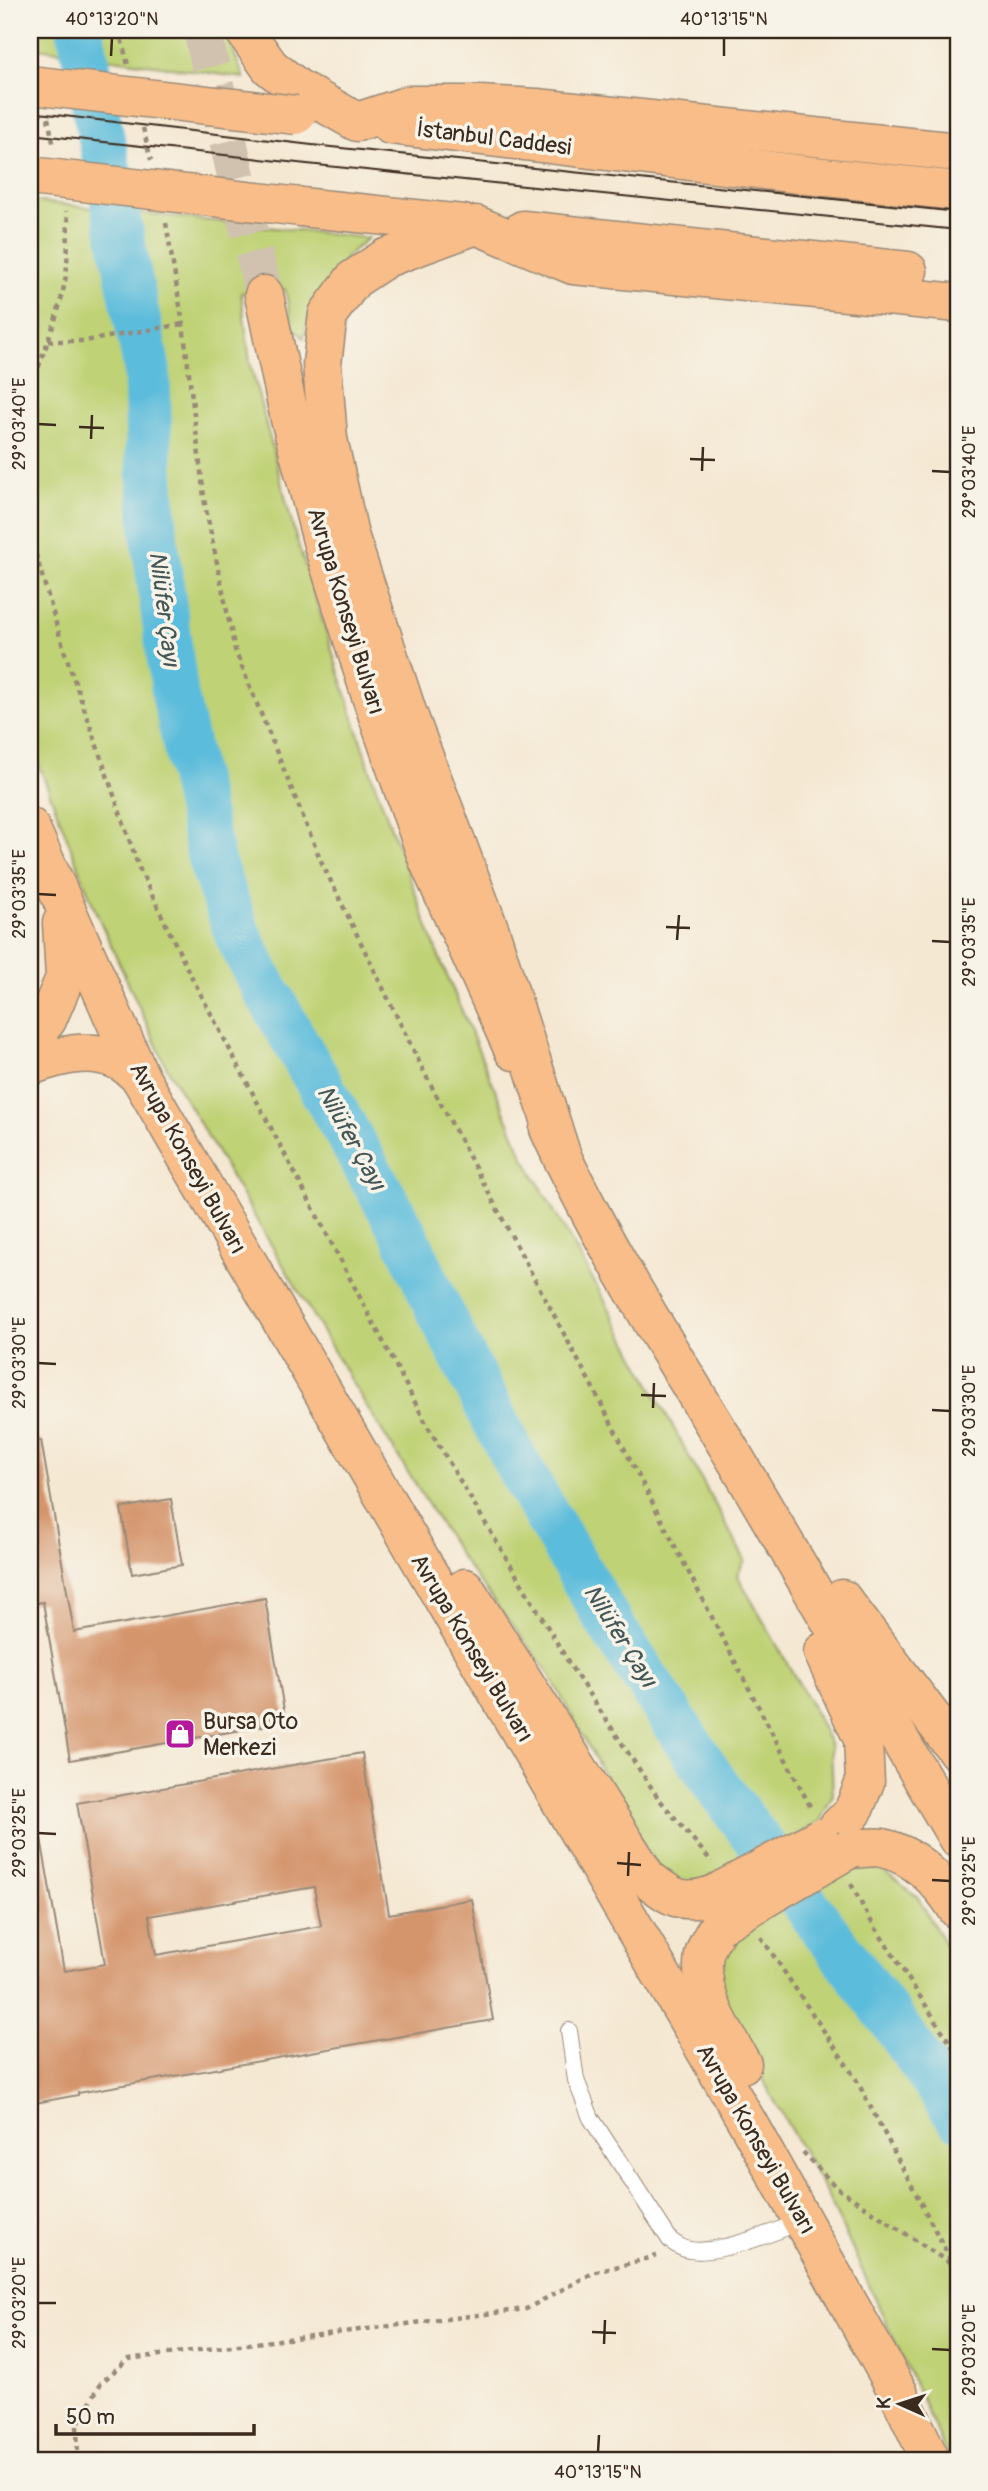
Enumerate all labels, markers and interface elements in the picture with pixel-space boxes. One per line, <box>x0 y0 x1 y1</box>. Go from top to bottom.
text: 40°13'20"N <box>65 8 159 31</box>
text: 40°13'15"N <box>680 8 768 31</box>
street label: İstanbul Caddesi <box>415 114 573 162</box>
text: 29°03'40"E <box>8 378 31 470</box>
text: 29°03'40"E <box>958 426 981 518</box>
street label: Avrupa Konseyi Bulvarı <box>301 504 391 718</box>
water label: Nilüfer Çayı <box>143 550 186 670</box>
text: 29°03'35"E <box>8 849 31 939</box>
text: 29°03'35"E <box>958 897 981 987</box>
street label: Avrupa Konseyi Bulvarı <box>123 1057 253 1259</box>
water label: Nilüfer Çayı <box>310 1080 392 1197</box>
text: 29°03'30"E <box>8 1317 31 1409</box>
text: 29°03'30"E <box>958 1365 981 1457</box>
street label: Avrupa Konseyi Bulvarı <box>404 1548 540 1748</box>
water label: Nilüfer Çayı <box>577 1579 664 1694</box>
place label: Bursa Oto Merkezi <box>203 1707 298 1762</box>
shop icon: Bursa Oto Merkezi <box>163 1717 197 1751</box>
text: 29°03'25"E <box>8 1788 31 1878</box>
text: 29°03'25"E <box>958 1836 981 1926</box>
street label: Avrupa Konseyi Bulvarı <box>690 2039 822 2239</box>
text: 29°03'20"E <box>8 2257 31 2349</box>
text: 29°03'20"E <box>958 2304 981 2396</box>
north arrow <box>866 2368 936 2438</box>
scale bar <box>56 2393 254 2437</box>
text: K <box>872 2396 896 2410</box>
text: 50 m <box>66 2404 115 2431</box>
text: 40°13'15"N <box>554 2461 642 2484</box>

